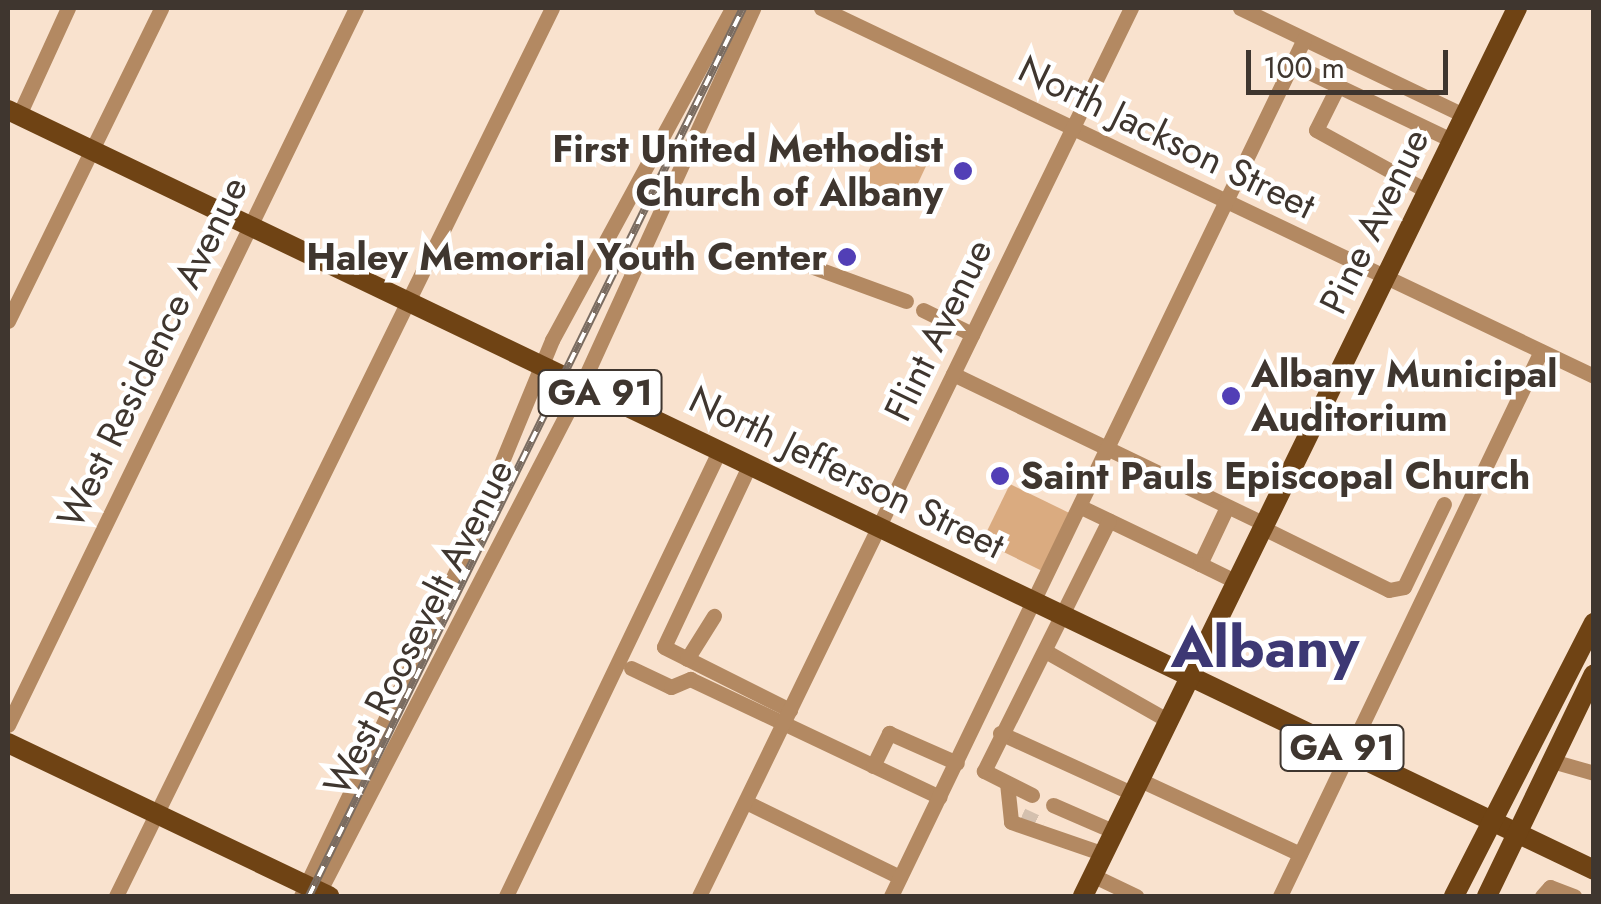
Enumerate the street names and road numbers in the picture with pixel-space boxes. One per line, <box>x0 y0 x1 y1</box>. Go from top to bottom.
street label: North Jackson Street <box>1011 45 1323 229</box>
street label: Pine Avenue <box>1310 121 1438 321</box>
street label: West Residence Avenue <box>47 169 257 535</box>
street label: Flint Avenue <box>874 232 1002 428</box>
road number: GA 91 <box>538 363 662 423</box>
street label: North Jefferson Street <box>682 376 1012 568</box>
street label: West Roosevelt Avenue <box>314 452 522 802</box>
road number: GA 91 <box>1280 718 1404 778</box>

